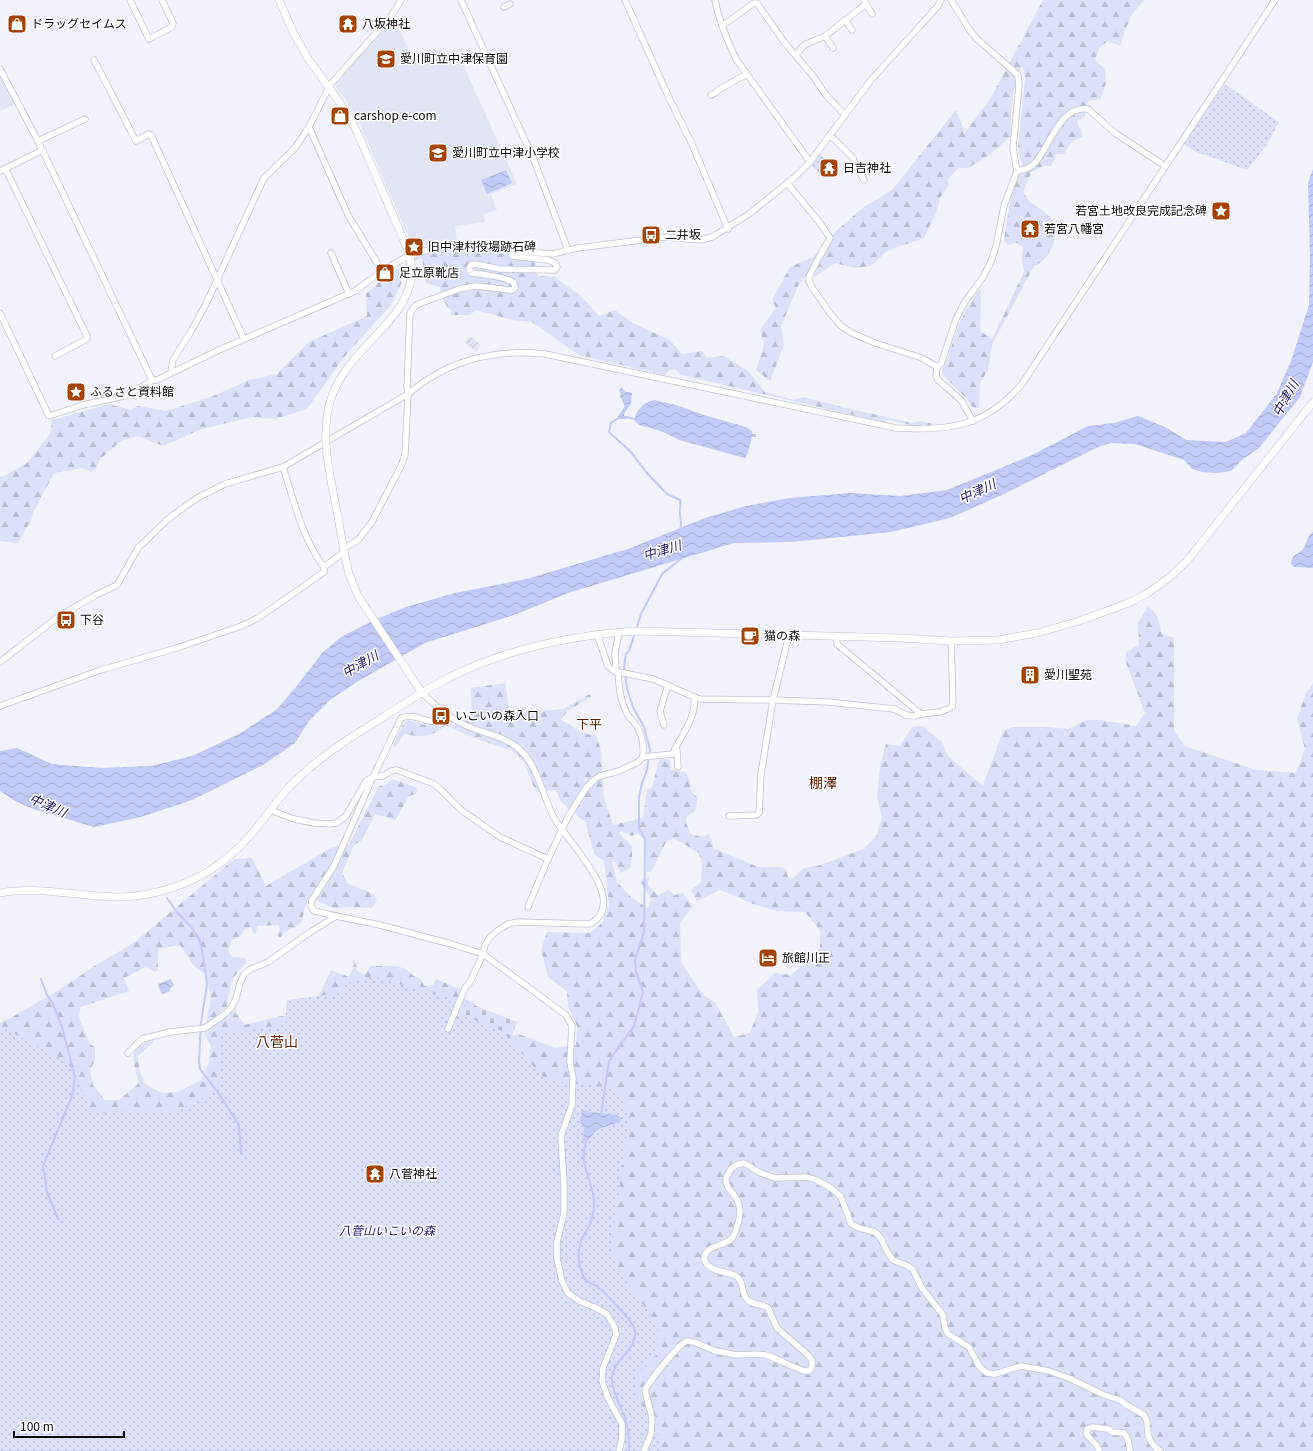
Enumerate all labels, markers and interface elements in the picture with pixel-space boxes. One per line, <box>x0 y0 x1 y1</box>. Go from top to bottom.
shop icon: ドラッグセイムス <box>6 13 28 35</box>
temple icon: 八坂神社 <box>337 13 359 35</box>
place label: ドラッグセイムス <box>31 14 127 31</box>
place label: 八坂神社 <box>362 14 410 31</box>
school or university icon: 愛川町立中津保育園 <box>375 48 397 70</box>
place label: 愛川町立中津保育園 <box>400 49 508 66</box>
shop icon: carshop e-com <box>329 105 351 127</box>
place label: carshop e-com <box>354 106 437 123</box>
school or university icon: 愛川町立中津小学校 <box>427 142 449 164</box>
place label: 愛川町立中津小学校 <box>452 143 560 160</box>
temple icon: 日吉神社 <box>818 157 840 179</box>
place label: 日吉神社 <box>843 158 891 175</box>
place icon: 若宮土地改良完成記念碑 <box>1210 200 1232 222</box>
place label: 若宮土地改良完成記念碑 <box>1075 201 1207 218</box>
temple icon: 若宮八幡宮 <box>1019 218 1041 240</box>
place label: 若宮八幡宮 <box>1044 219 1104 236</box>
bus stop icon: 二井坂 <box>640 224 662 246</box>
place label: 二井坂 <box>665 225 701 242</box>
place icon: 旧中津村役場跡石碑 <box>403 236 425 258</box>
place label: 旧中津村役場跡石碑 <box>428 237 536 254</box>
shop icon: 足立原靴店 <box>374 262 396 284</box>
place label: 足立原靴店 <box>399 263 459 280</box>
water label: 中津川 <box>1267 374 1303 419</box>
place icon: ふるさと資料館 <box>65 381 87 403</box>
place label: ふるさと資料館 <box>90 382 174 399</box>
water label: 中津川 <box>955 473 1000 507</box>
water label: 中津川 <box>640 534 685 564</box>
bus stop icon: 下谷 <box>55 609 77 631</box>
place label: 下谷 <box>80 610 104 627</box>
cafe icon: 猫の森 <box>739 625 761 647</box>
place label: 猫の森 <box>764 626 800 643</box>
water label: 中津川 <box>338 645 383 682</box>
building icon: 愛川聖苑 <box>1019 664 1041 686</box>
place label: 愛川聖苑 <box>1044 665 1092 682</box>
bus stop icon: いこいの森入口 <box>430 705 452 727</box>
place label: いこいの森入口 <box>455 706 539 723</box>
district label: 下平 <box>576 714 602 733</box>
district label: 棚澤 <box>809 772 837 792</box>
water label: 中津川 <box>27 788 72 822</box>
hotel icon: 旅館川正 <box>757 947 779 969</box>
place label: 旅館川正 <box>782 948 830 965</box>
district label: 八菅山 <box>256 1031 298 1051</box>
temple icon: 八菅神社 <box>364 1163 386 1185</box>
place label: 八菅神社 <box>389 1164 437 1181</box>
park label: 八菅山いこいの森 <box>339 1221 436 1238</box>
scale bar <box>14 1413 124 1439</box>
text: 100 m <box>20 1417 54 1434</box>

